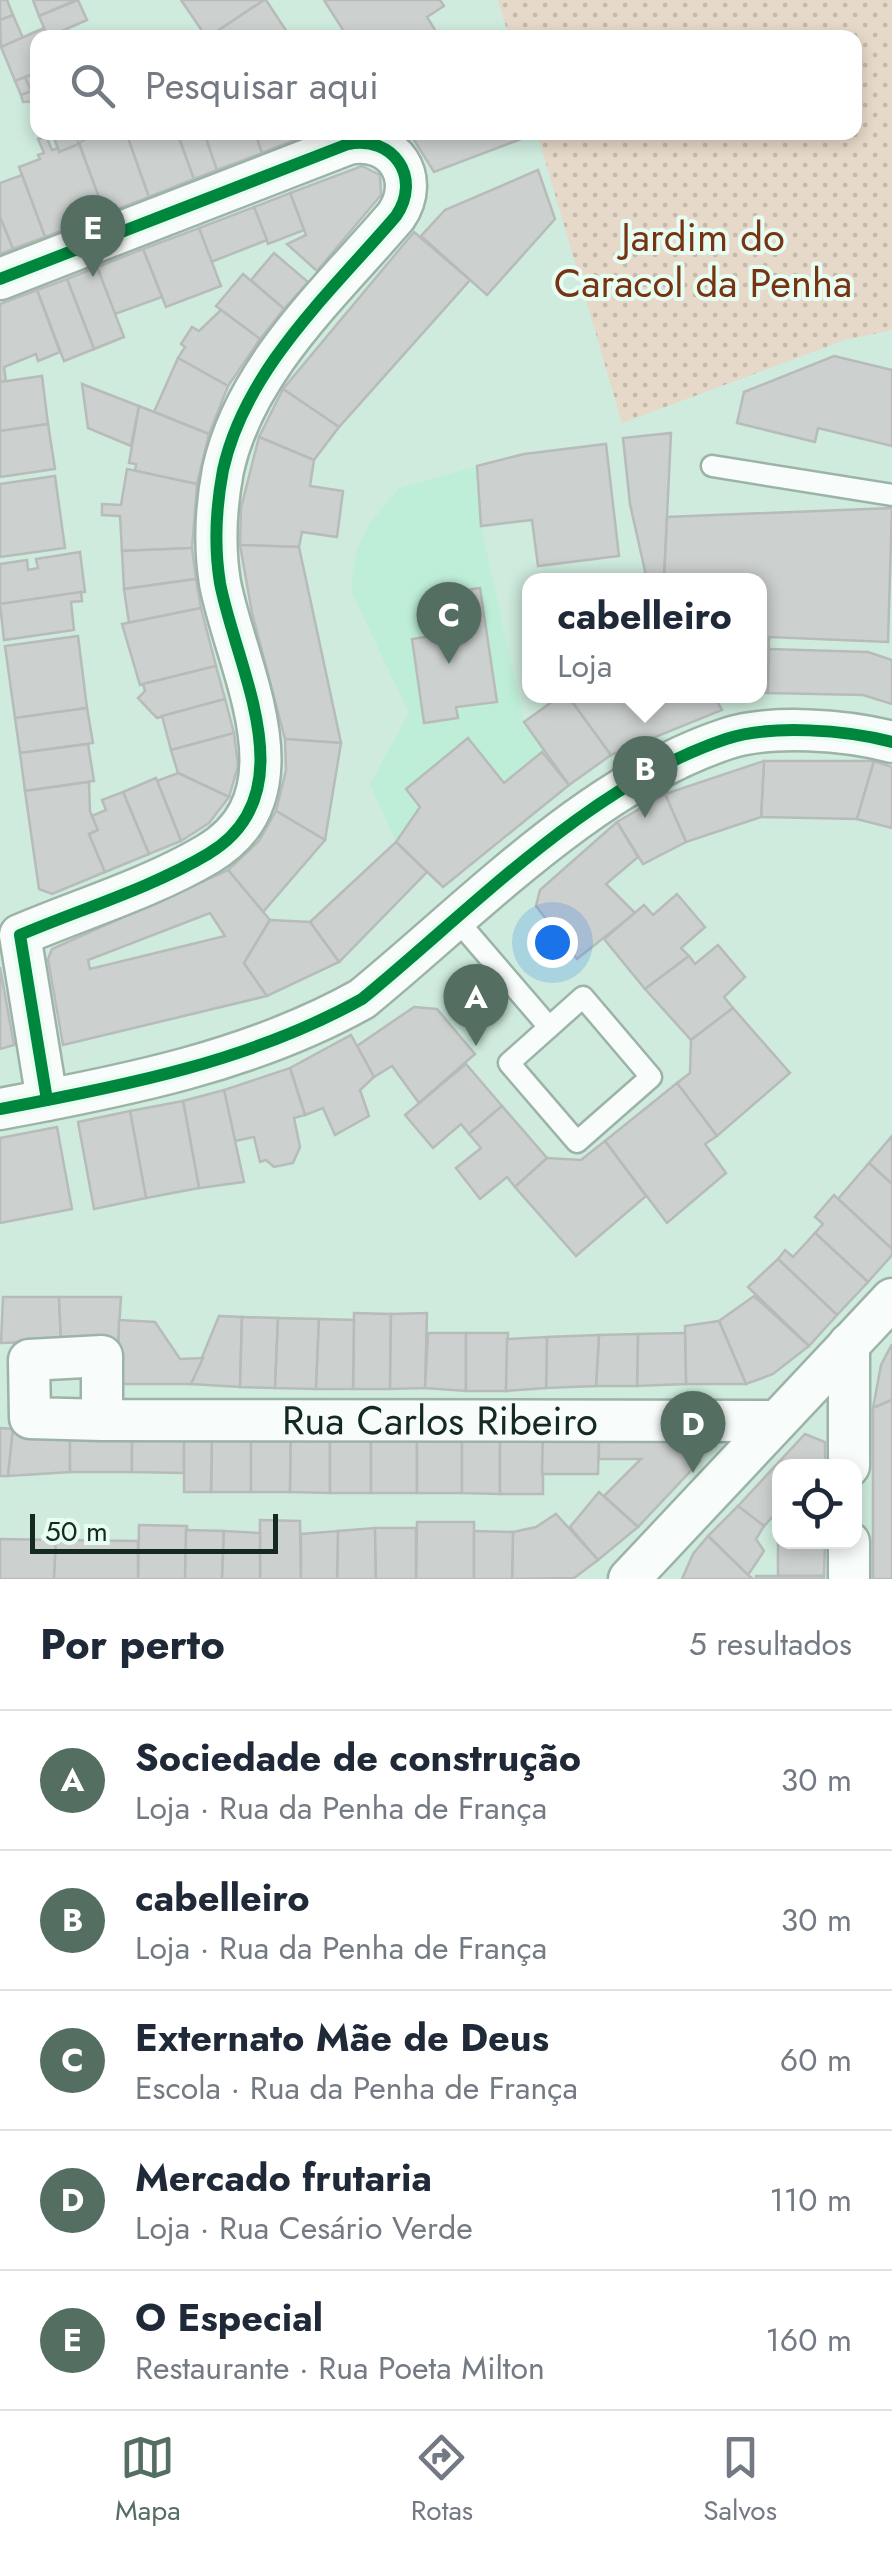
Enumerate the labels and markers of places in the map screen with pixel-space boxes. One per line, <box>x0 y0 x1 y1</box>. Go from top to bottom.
pin: E <box>61 194 126 277</box>
pin: C <box>416 582 482 664</box>
pin: B <box>612 736 678 818</box>
pin: A <box>444 964 508 1046</box>
pin: D <box>660 1390 726 1473</box>

